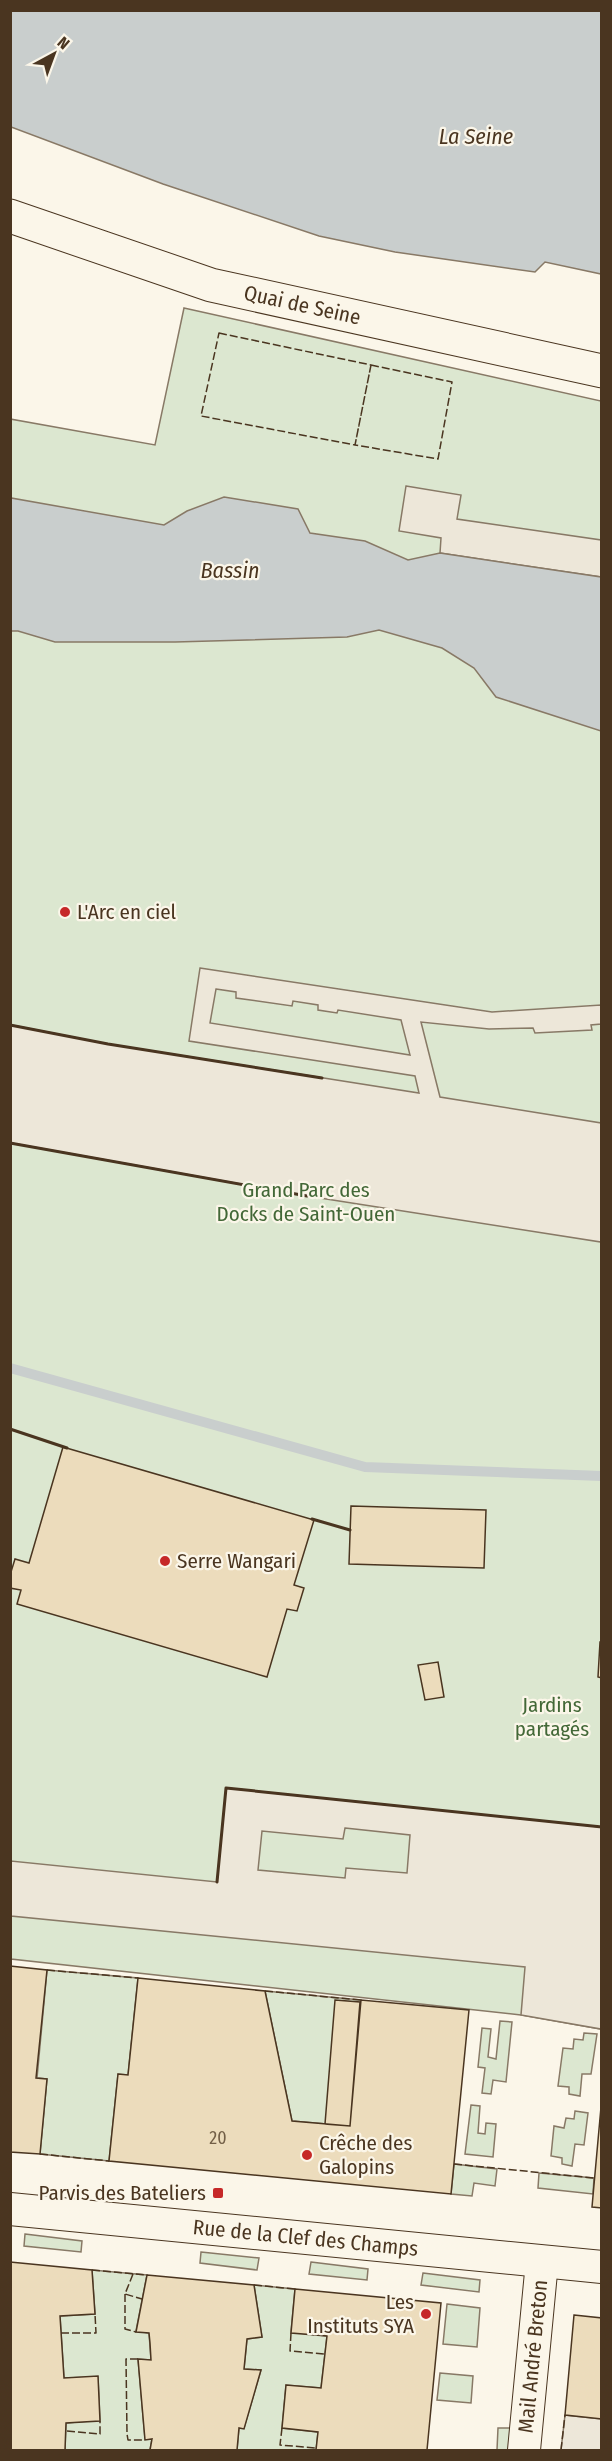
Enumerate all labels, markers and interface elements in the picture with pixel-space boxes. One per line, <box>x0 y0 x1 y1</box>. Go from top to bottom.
north arrow <box>24 24 84 84</box>
text: N <box>54 33 73 53</box>
water label: La Seine <box>439 123 513 150</box>
street label: Quai de Seine <box>241 280 363 331</box>
water label: Bassin <box>201 557 259 584</box>
place label: L'Arc en ciel <box>77 899 177 925</box>
marker: L'Arc en ciel <box>58 905 72 919</box>
park label: Grand Parc des Docks de Saint-Ouen <box>217 1177 395 1227</box>
place label: Serre Wangari <box>177 1548 296 1574</box>
marker: Serre Wangari <box>158 1554 172 1568</box>
park label: Jardins partagés <box>515 1692 589 1742</box>
house number: 20 <box>209 2127 227 2149</box>
place label: Crêche des Galopins <box>319 2130 412 2180</box>
marker: Crêche des Galopins <box>300 2148 314 2162</box>
place label: Parvis des Bateliers <box>39 2180 206 2206</box>
marker: Parvis des Bateliers <box>211 2186 225 2200</box>
street label: Rue de la Clef des Champs <box>192 2214 420 2262</box>
street label: Mail André Breton <box>513 2279 553 2434</box>
place label: Les Instituts SYA <box>307 2289 414 2339</box>
marker: Les Instituts SYA <box>419 2307 433 2321</box>

